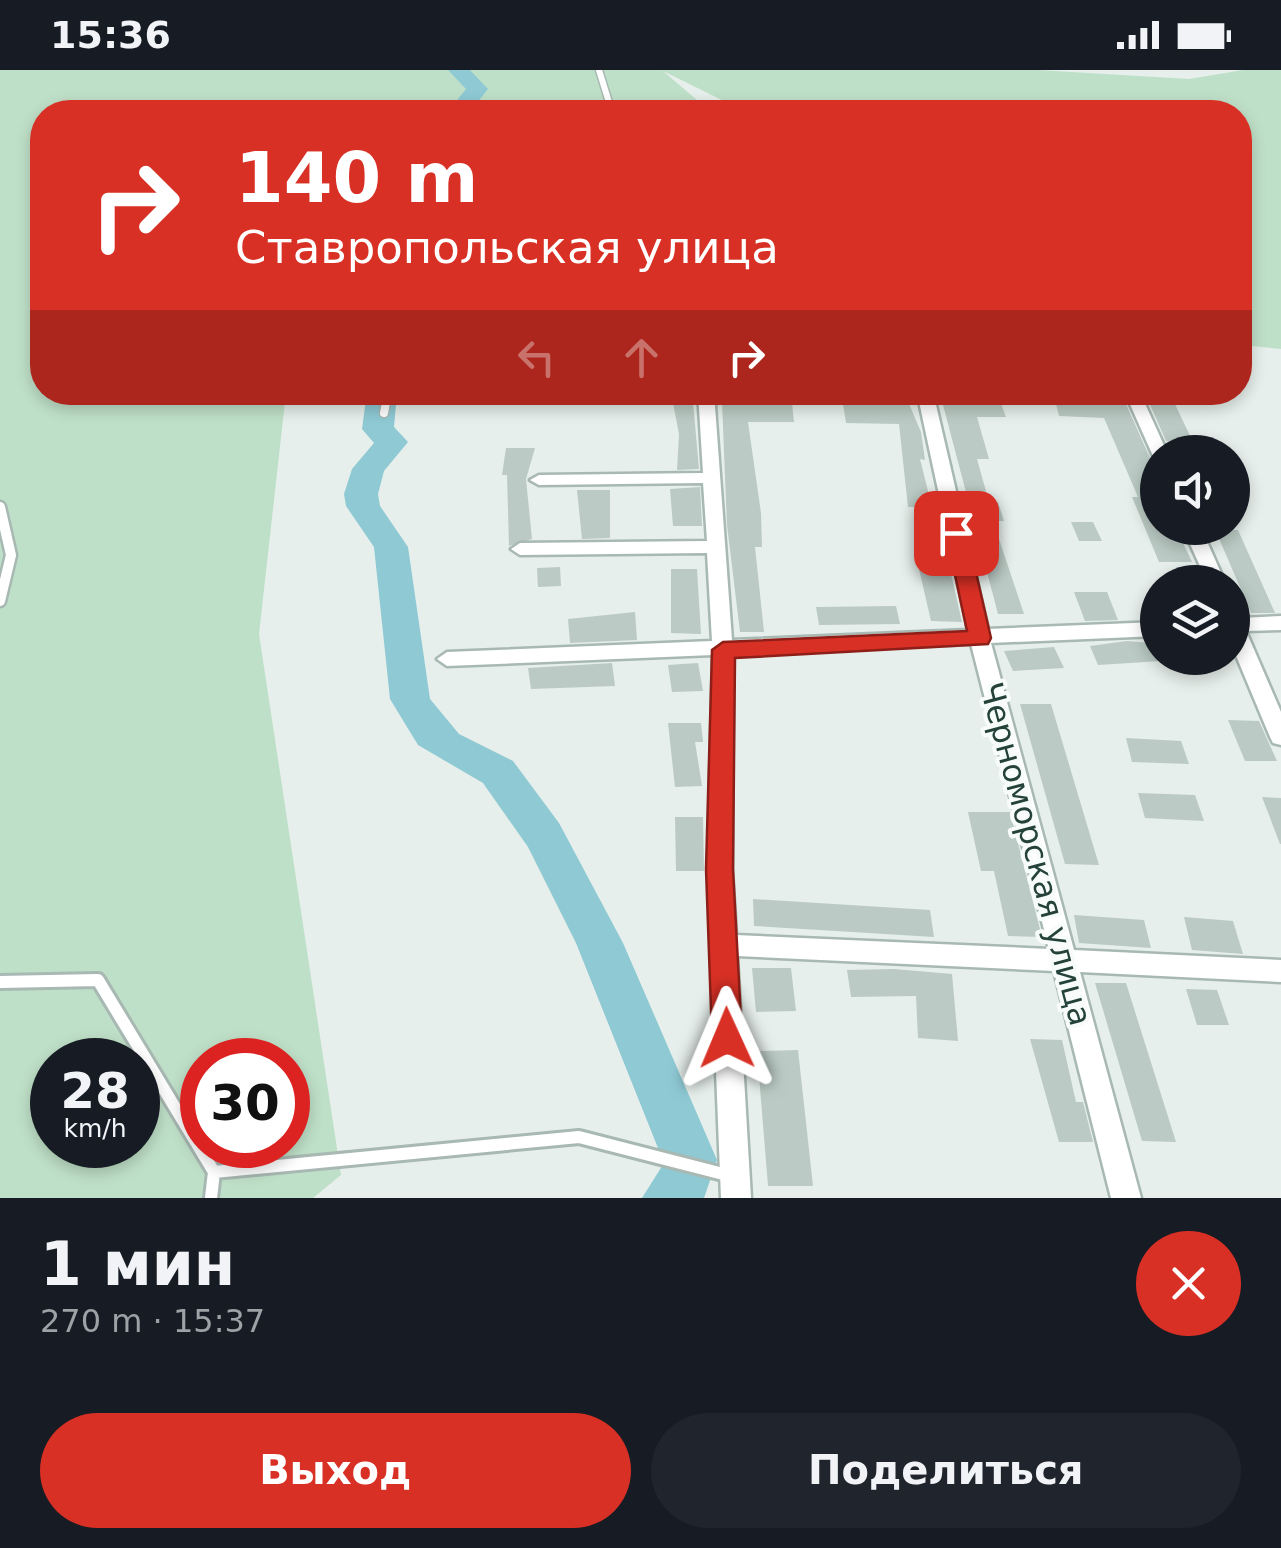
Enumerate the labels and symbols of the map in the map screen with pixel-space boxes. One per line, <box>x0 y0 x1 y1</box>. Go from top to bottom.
pin <box>914 491 999 576</box>
street label: Черноморская улица <box>972 678 1100 1030</box>
position arrow <box>675 986 779 1090</box>
speed limit sign: 30 <box>180 1038 310 1168</box>

